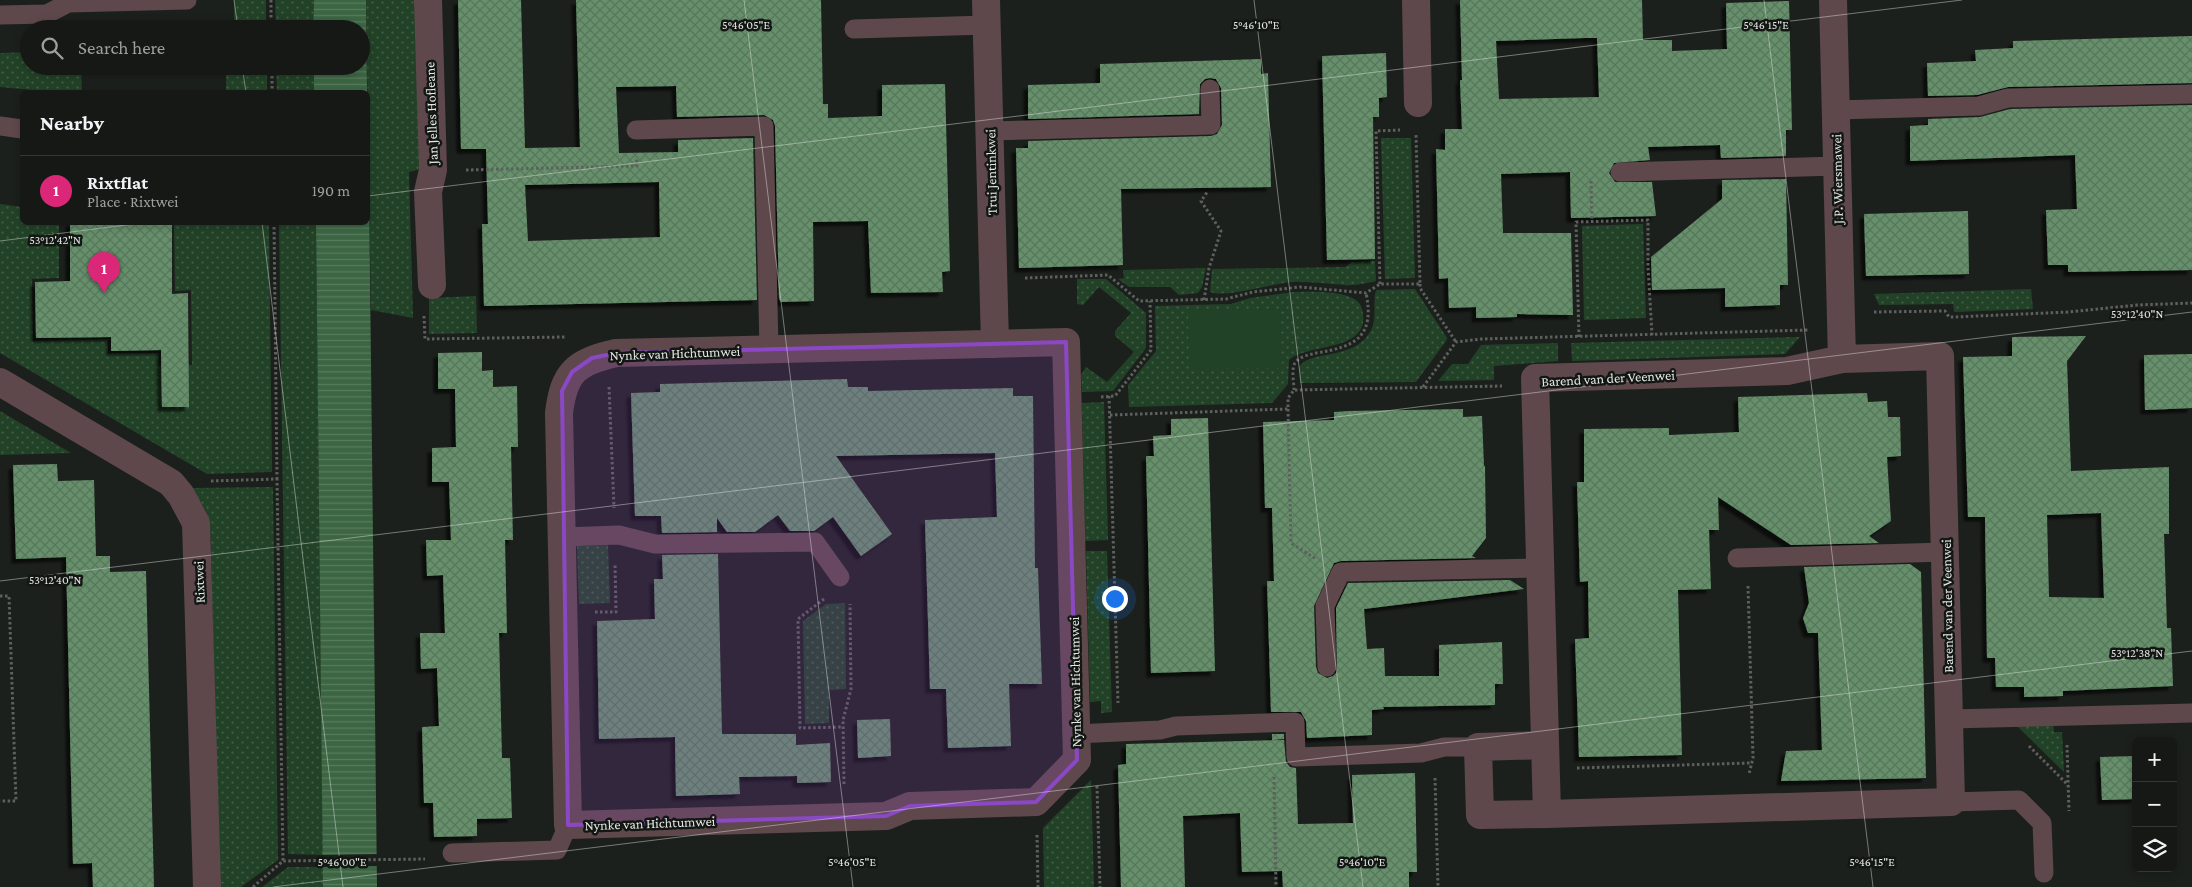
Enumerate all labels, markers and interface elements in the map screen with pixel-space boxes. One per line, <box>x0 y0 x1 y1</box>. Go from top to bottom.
text: 5°46'05"E <box>722 18 770 32</box>
text: 5°46'10"E <box>1233 18 1280 32</box>
text: 5°46'15"E <box>1743 18 1789 32</box>
search box <box>20 20 370 75</box>
icon: search <box>38 34 66 62</box>
text: Search here <box>78 37 165 58</box>
street label: Jan Jelles Hofleane <box>421 61 441 167</box>
text: Nearby <box>40 111 104 135</box>
street label: Trui Jentinkwei <box>982 128 1000 215</box>
street label: J.P. Wiersmawei <box>1828 133 1846 226</box>
text: Rixtflat <box>87 172 148 193</box>
text: 1 <box>53 182 59 199</box>
text: 190 m <box>312 182 350 199</box>
text: Place · Rixtwei <box>87 193 179 210</box>
text: 53°12'42"N <box>29 233 81 247</box>
pin: 1 <box>88 252 120 293</box>
text: 53°12'40"N <box>2111 307 2163 321</box>
street label: Nynke van Hichtumwei <box>609 343 741 363</box>
street label: Barend van der Veenwei <box>1541 366 1676 389</box>
street label: Barend van der Veenwei <box>1938 539 1956 673</box>
street label: Rixtwei <box>190 560 208 603</box>
text: 53°12'40"N <box>29 573 81 587</box>
your location <box>1102 586 1128 612</box>
street label: Nynke van Hichtumwei <box>1066 616 1084 748</box>
text: 53°12'38"N <box>2111 646 2163 660</box>
map controls <box>2132 737 2177 872</box>
button: + <box>2132 737 2177 782</box>
button: − <box>2132 782 2177 827</box>
street label: Nynke van Hichtumwei <box>584 813 716 833</box>
button: layers <box>2132 827 2177 872</box>
text: 5°46'00"E <box>318 855 367 869</box>
text: 5°46'05"E <box>828 855 876 869</box>
text: 5°46'10"E <box>1339 855 1386 869</box>
text: 5°46'15"E <box>1849 855 1895 869</box>

